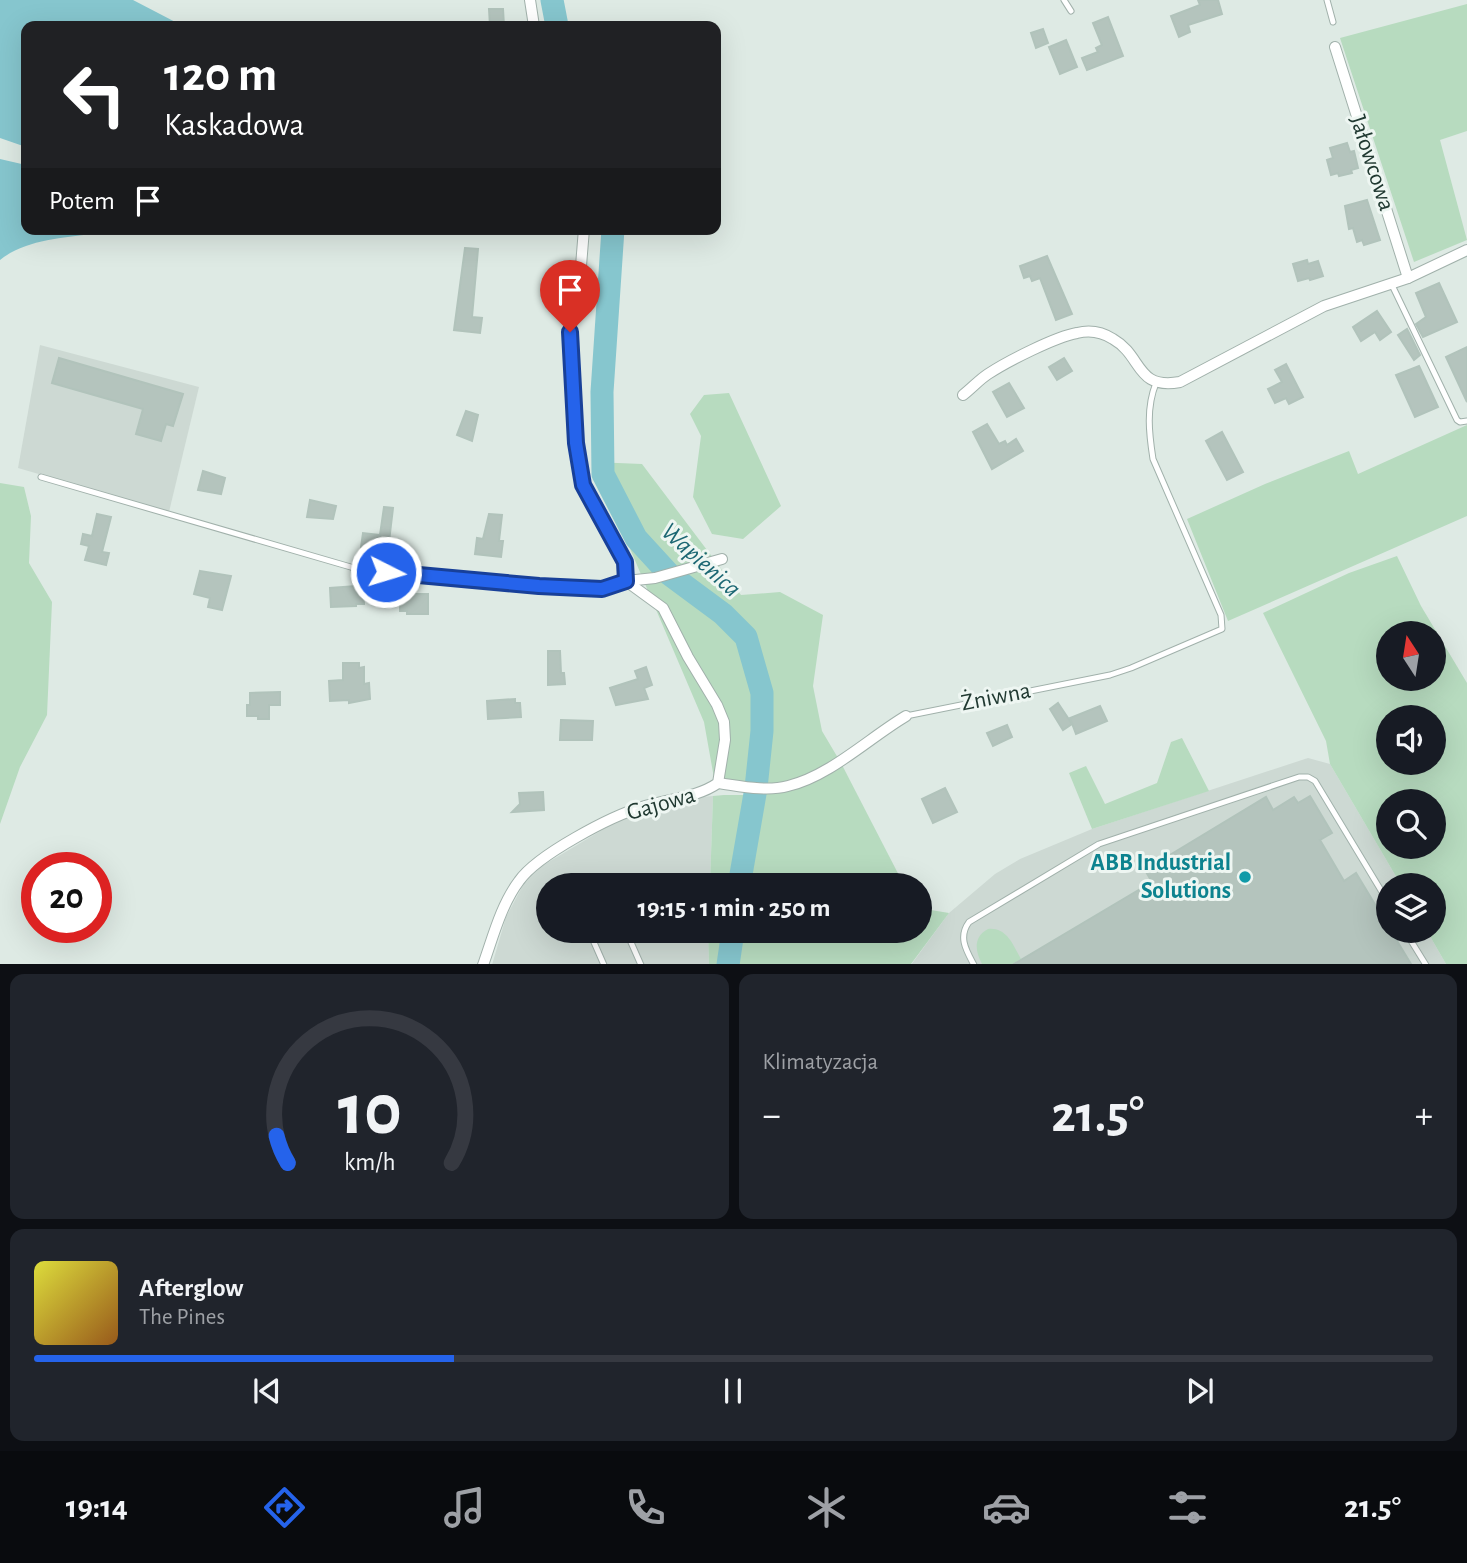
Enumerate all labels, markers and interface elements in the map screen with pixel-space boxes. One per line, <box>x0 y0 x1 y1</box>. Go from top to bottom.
icon: left <box>49 49 140 140</box>
text: 120 m <box>164 51 277 100</box>
text: Kaskadowa <box>164 109 304 141</box>
street label: Jałowcowa <box>1345 112 1399 214</box>
icon: arrive <box>129 182 167 220</box>
text: Potem <box>49 188 115 214</box>
pin <box>540 260 600 332</box>
icon: arrive <box>551 271 589 309</box>
water label: Wapienica <box>656 518 746 602</box>
position arrow <box>349 535 423 609</box>
north arrow <box>1376 621 1446 691</box>
map controls <box>1376 621 1446 943</box>
street label: Żniwna <box>959 678 1033 716</box>
button: sound <box>1376 705 1446 775</box>
street label: Gajowa <box>624 783 698 825</box>
button: search <box>1376 789 1446 859</box>
place label: ABB Industrial Solutions <box>1091 851 1231 903</box>
speed limit sign: 20 <box>21 852 112 943</box>
marker: ABB Industrial Solutions <box>1237 869 1253 885</box>
button: layers <box>1376 873 1446 943</box>
text: 19:15 · 1 min · 250 m <box>638 895 830 921</box>
text: Klimatyzacja <box>763 1051 878 1074</box>
text: 10 <box>337 1075 401 1148</box>
text: 21.5° <box>1051 1089 1144 1141</box>
text: − <box>763 1097 781 1135</box>
text: + <box>1415 1097 1433 1135</box>
text: km/h <box>343 1149 395 1174</box>
text: Afterglow <box>139 1275 243 1301</box>
text: The Pines <box>139 1306 225 1329</box>
icon: previous <box>248 1372 286 1410</box>
icon: pause <box>714 1372 752 1410</box>
icon: next <box>1181 1372 1219 1410</box>
icon: directions <box>260 1483 309 1532</box>
icon: music <box>440 1483 489 1532</box>
icon: phone <box>621 1483 670 1532</box>
icon: climate <box>802 1483 851 1532</box>
icon: car <box>982 1483 1031 1532</box>
icon: filters <box>1163 1483 1212 1532</box>
text: 19:14 <box>66 1491 128 1523</box>
text: 21.5° <box>1344 1491 1401 1523</box>

